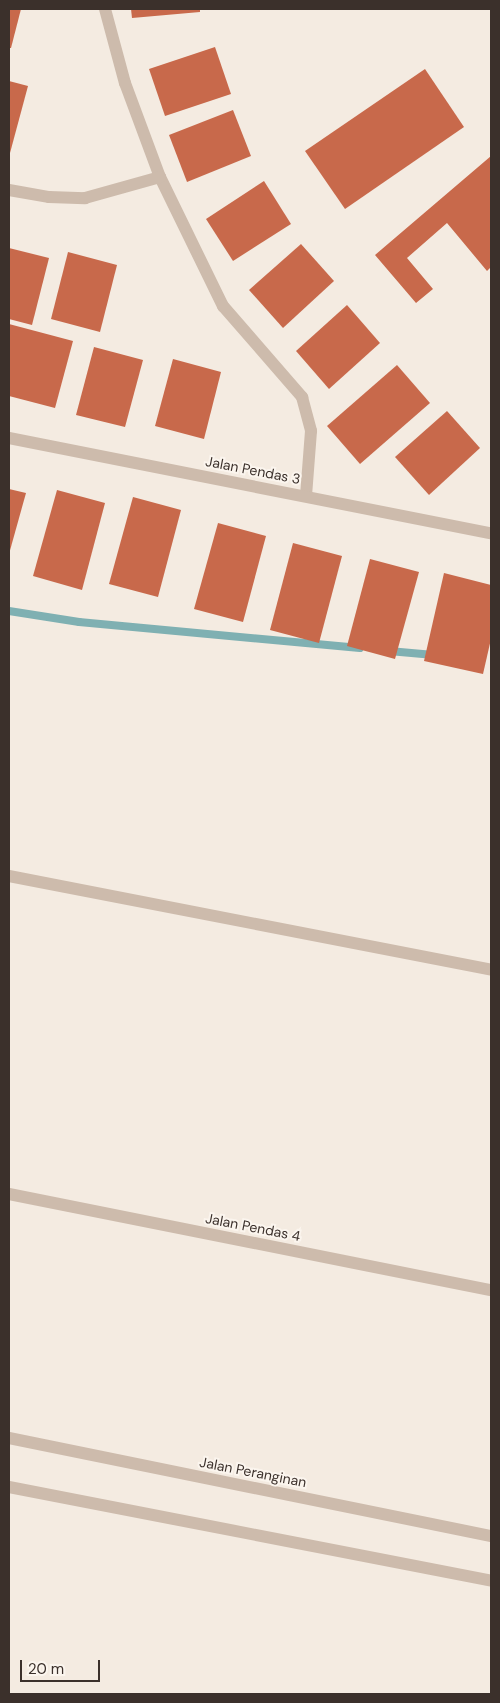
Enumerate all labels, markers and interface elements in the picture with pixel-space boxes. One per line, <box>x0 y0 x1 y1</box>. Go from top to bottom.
street label: Jalan Pendas 3 <box>204 453 302 487</box>
street label: Jalan Pendas 4 <box>204 1210 302 1244</box>
street label: Jalan Peranginan <box>198 1453 308 1491</box>
scale bar <box>22 1650 102 1682</box>
text: 20 m <box>28 1659 64 1679</box>

